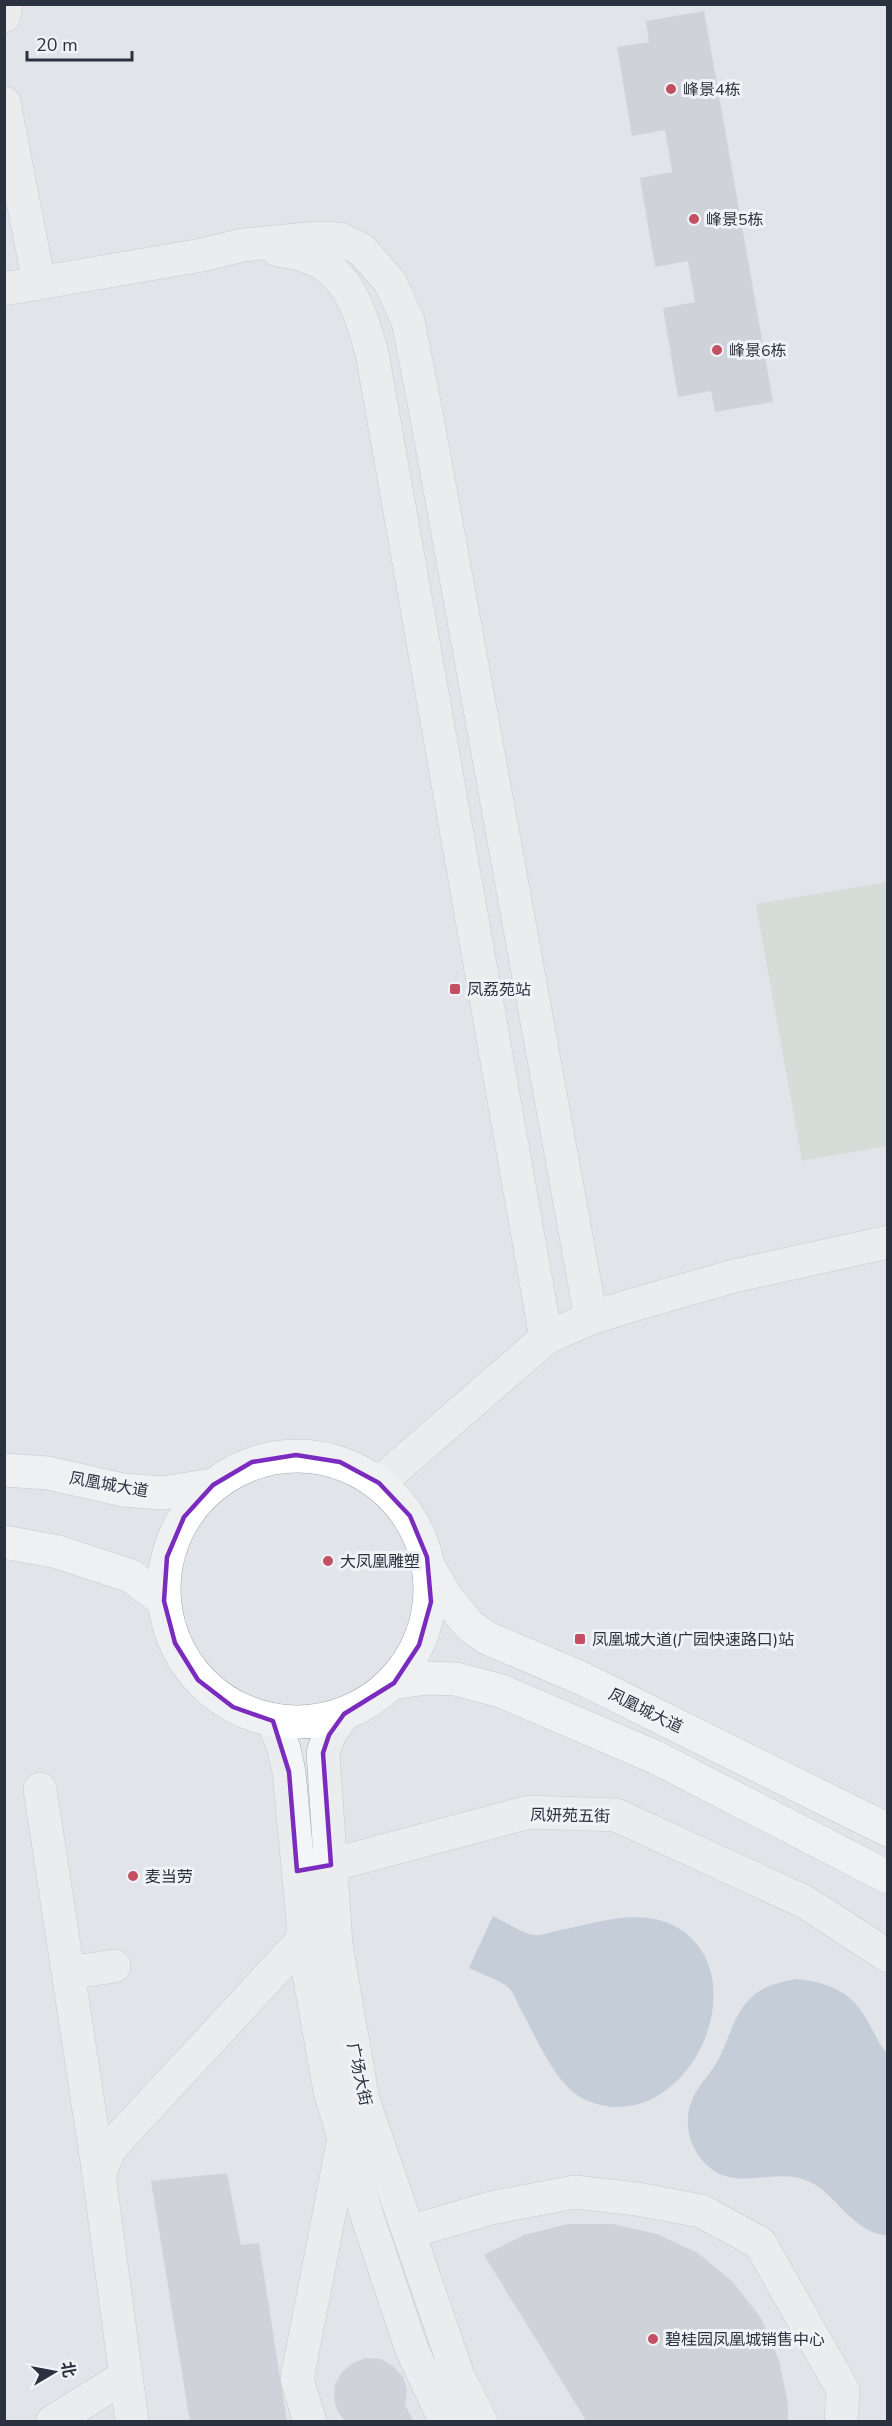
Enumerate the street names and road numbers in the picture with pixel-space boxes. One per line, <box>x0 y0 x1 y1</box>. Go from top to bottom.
street label: 凤凰城大道 <box>68 1467 150 1503</box>
street label: 凤凰城大道 <box>605 1683 686 1738</box>
street label: 凤妍苑五街 <box>530 1804 610 1828</box>
street label: 广场大街 <box>342 2041 376 2108</box>

